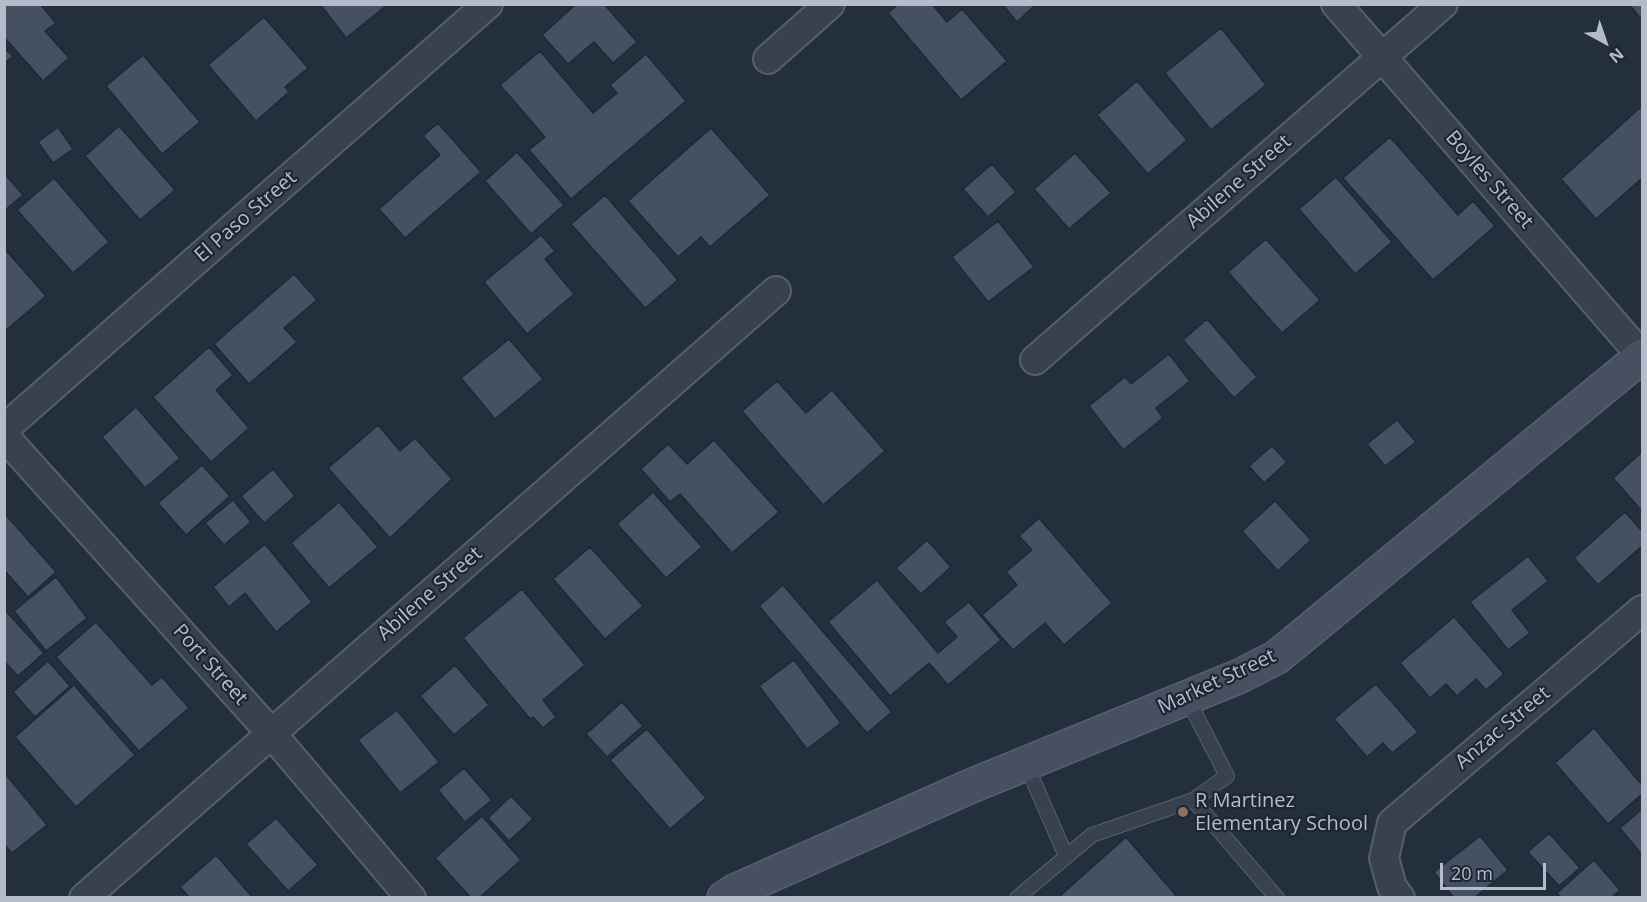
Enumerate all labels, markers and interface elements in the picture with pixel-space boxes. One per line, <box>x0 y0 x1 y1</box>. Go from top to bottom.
north arrow <box>1575 12 1635 72</box>
text: N <box>1605 43 1629 68</box>
street label: Boyles Street <box>1440 126 1538 234</box>
street label: Abilene Street <box>1182 130 1296 234</box>
street label: El Paso Street <box>190 166 302 268</box>
street label: Abilene Street <box>373 542 487 646</box>
street label: Port Street <box>167 620 253 710</box>
street label: Market Street <box>1154 644 1280 720</box>
street label: Anzac Street <box>1451 682 1555 774</box>
place label: R Martinez Elementary School <box>1195 789 1368 836</box>
marker: R Martinez Elementary School <box>1176 805 1190 819</box>
scale bar <box>1443 851 1550 889</box>
text: 20 m <box>1451 861 1493 885</box>

